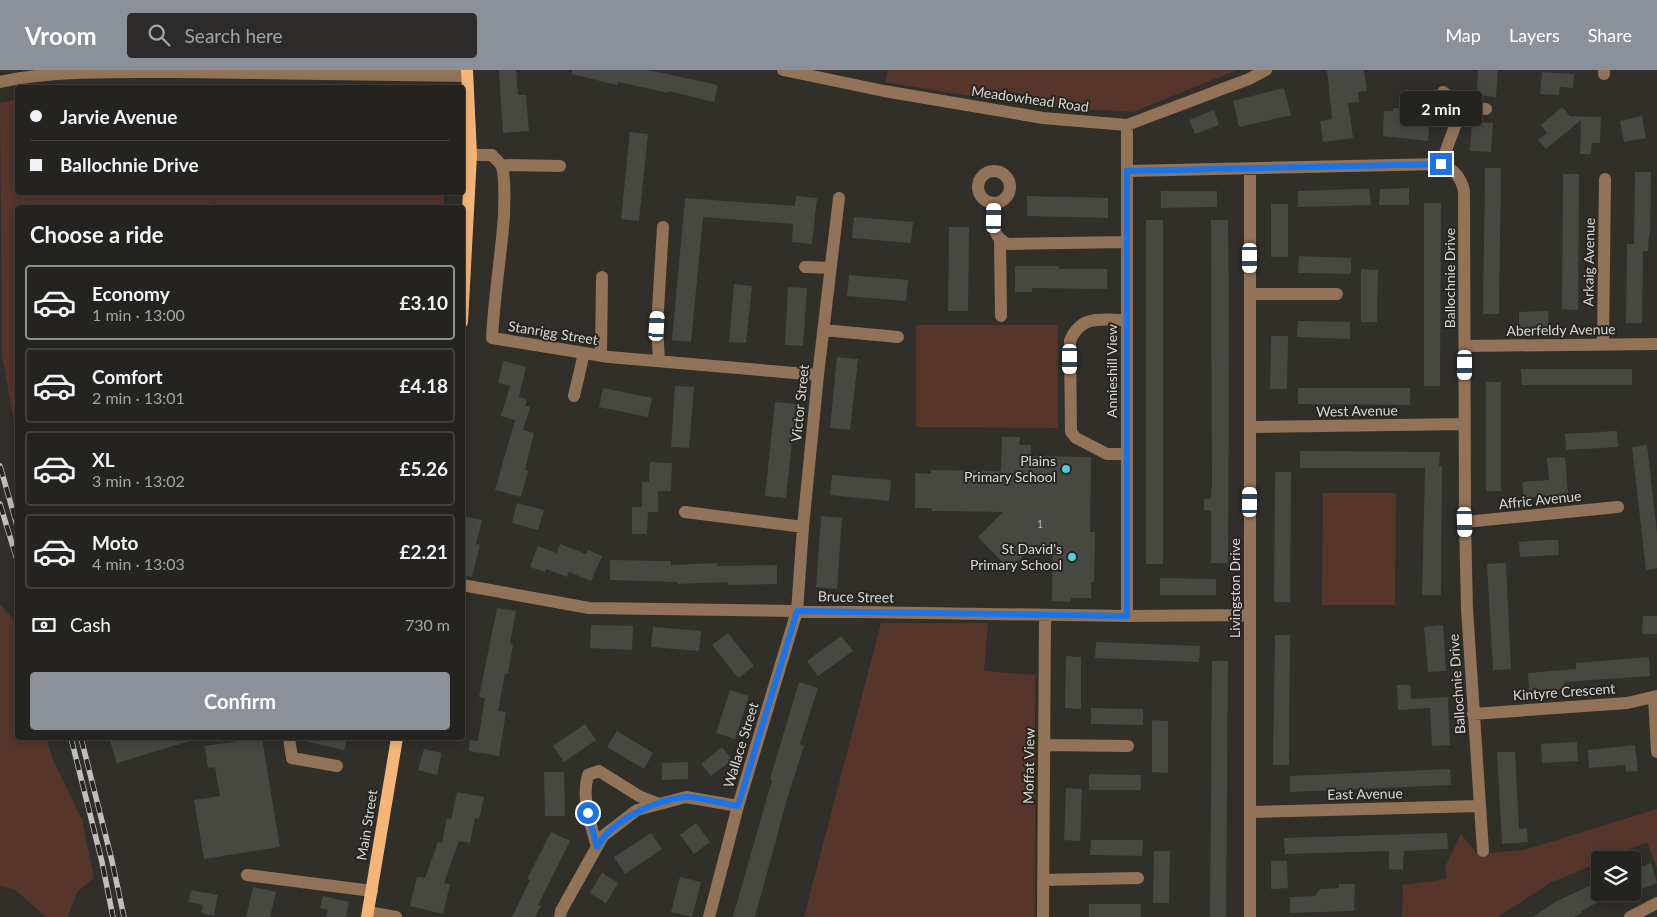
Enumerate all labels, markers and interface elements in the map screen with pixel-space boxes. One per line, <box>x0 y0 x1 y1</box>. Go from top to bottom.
search box <box>127 13 477 58</box>
text: Vroom <box>25 21 97 50</box>
icon: search <box>145 21 173 49</box>
text: Search here <box>185 24 283 47</box>
text: Map <box>1445 24 1481 46</box>
text: Layers <box>1509 24 1560 46</box>
text: Share <box>1588 24 1632 46</box>
street label: Meadowhead Road <box>970 82 1090 115</box>
callout: 2 min <box>1400 92 1482 126</box>
text: 2 min <box>1421 99 1461 118</box>
text: Jarvie Avenue <box>60 105 177 128</box>
text: Ballochnie Drive <box>60 153 199 176</box>
route end <box>1430 153 1452 175</box>
car <box>986 203 1001 233</box>
street label: Arkaig Avenue <box>1579 217 1598 306</box>
text: Choose a ride <box>30 221 164 248</box>
street label: Ballochnie Drive <box>1441 228 1458 328</box>
car <box>1242 243 1257 273</box>
icon: car <box>32 280 77 325</box>
text: Economy <box>92 282 170 305</box>
text: £3.10 <box>399 291 448 314</box>
text: 1 min · 13:00 <box>92 305 185 324</box>
car <box>648 311 665 341</box>
street label: Stanrigg Street <box>507 317 599 348</box>
street label: Aberfeldy Avenue <box>1506 320 1616 339</box>
street label: Annieshill View <box>1103 324 1120 418</box>
car <box>1062 344 1077 374</box>
car <box>1457 350 1472 380</box>
icon: car <box>32 363 77 408</box>
street label: Victor Street <box>787 363 812 442</box>
text: Comfort <box>92 365 163 388</box>
text: £4.18 <box>399 374 448 397</box>
text: 2 min · 13:01 <box>92 388 185 407</box>
street label: West Avenue <box>1316 401 1398 420</box>
icon: car <box>32 446 77 491</box>
text: XL <box>92 448 115 471</box>
place label: Plains Primary School <box>964 452 1056 485</box>
text: £5.26 <box>399 457 448 480</box>
marker: Plains Primary School <box>1060 463 1072 475</box>
text: 3 min · 13:02 <box>92 471 185 490</box>
car <box>1242 487 1257 517</box>
street label: Affric Avenue <box>1498 487 1582 512</box>
car <box>1456 507 1473 537</box>
house number: 1 <box>1037 517 1043 530</box>
icon: car <box>32 529 77 574</box>
text: Moto <box>92 531 138 554</box>
street label: Livingston Drive <box>1226 538 1243 638</box>
text: £2.21 <box>399 540 448 563</box>
place label: St David's Primary School <box>970 540 1062 573</box>
marker: St David's Primary School <box>1066 551 1078 563</box>
text: 4 min · 13:03 <box>92 554 185 573</box>
street label: Bruce Street <box>818 587 894 606</box>
icon: cash <box>30 611 58 639</box>
text: Cash <box>70 613 111 636</box>
text: 730 m <box>405 615 450 634</box>
street label: Ballochnie Drive <box>1445 633 1468 735</box>
button: Confirm <box>30 672 450 730</box>
street label: Kintyre Crescent <box>1512 679 1616 704</box>
street label: Wallace Street <box>719 700 762 790</box>
street label: Moffat View <box>1019 728 1038 804</box>
street label: East Avenue <box>1327 784 1403 803</box>
street label: Main Street <box>353 788 380 861</box>
route start <box>577 802 599 824</box>
map controls <box>1591 851 1641 901</box>
button: layers <box>1591 851 1641 901</box>

